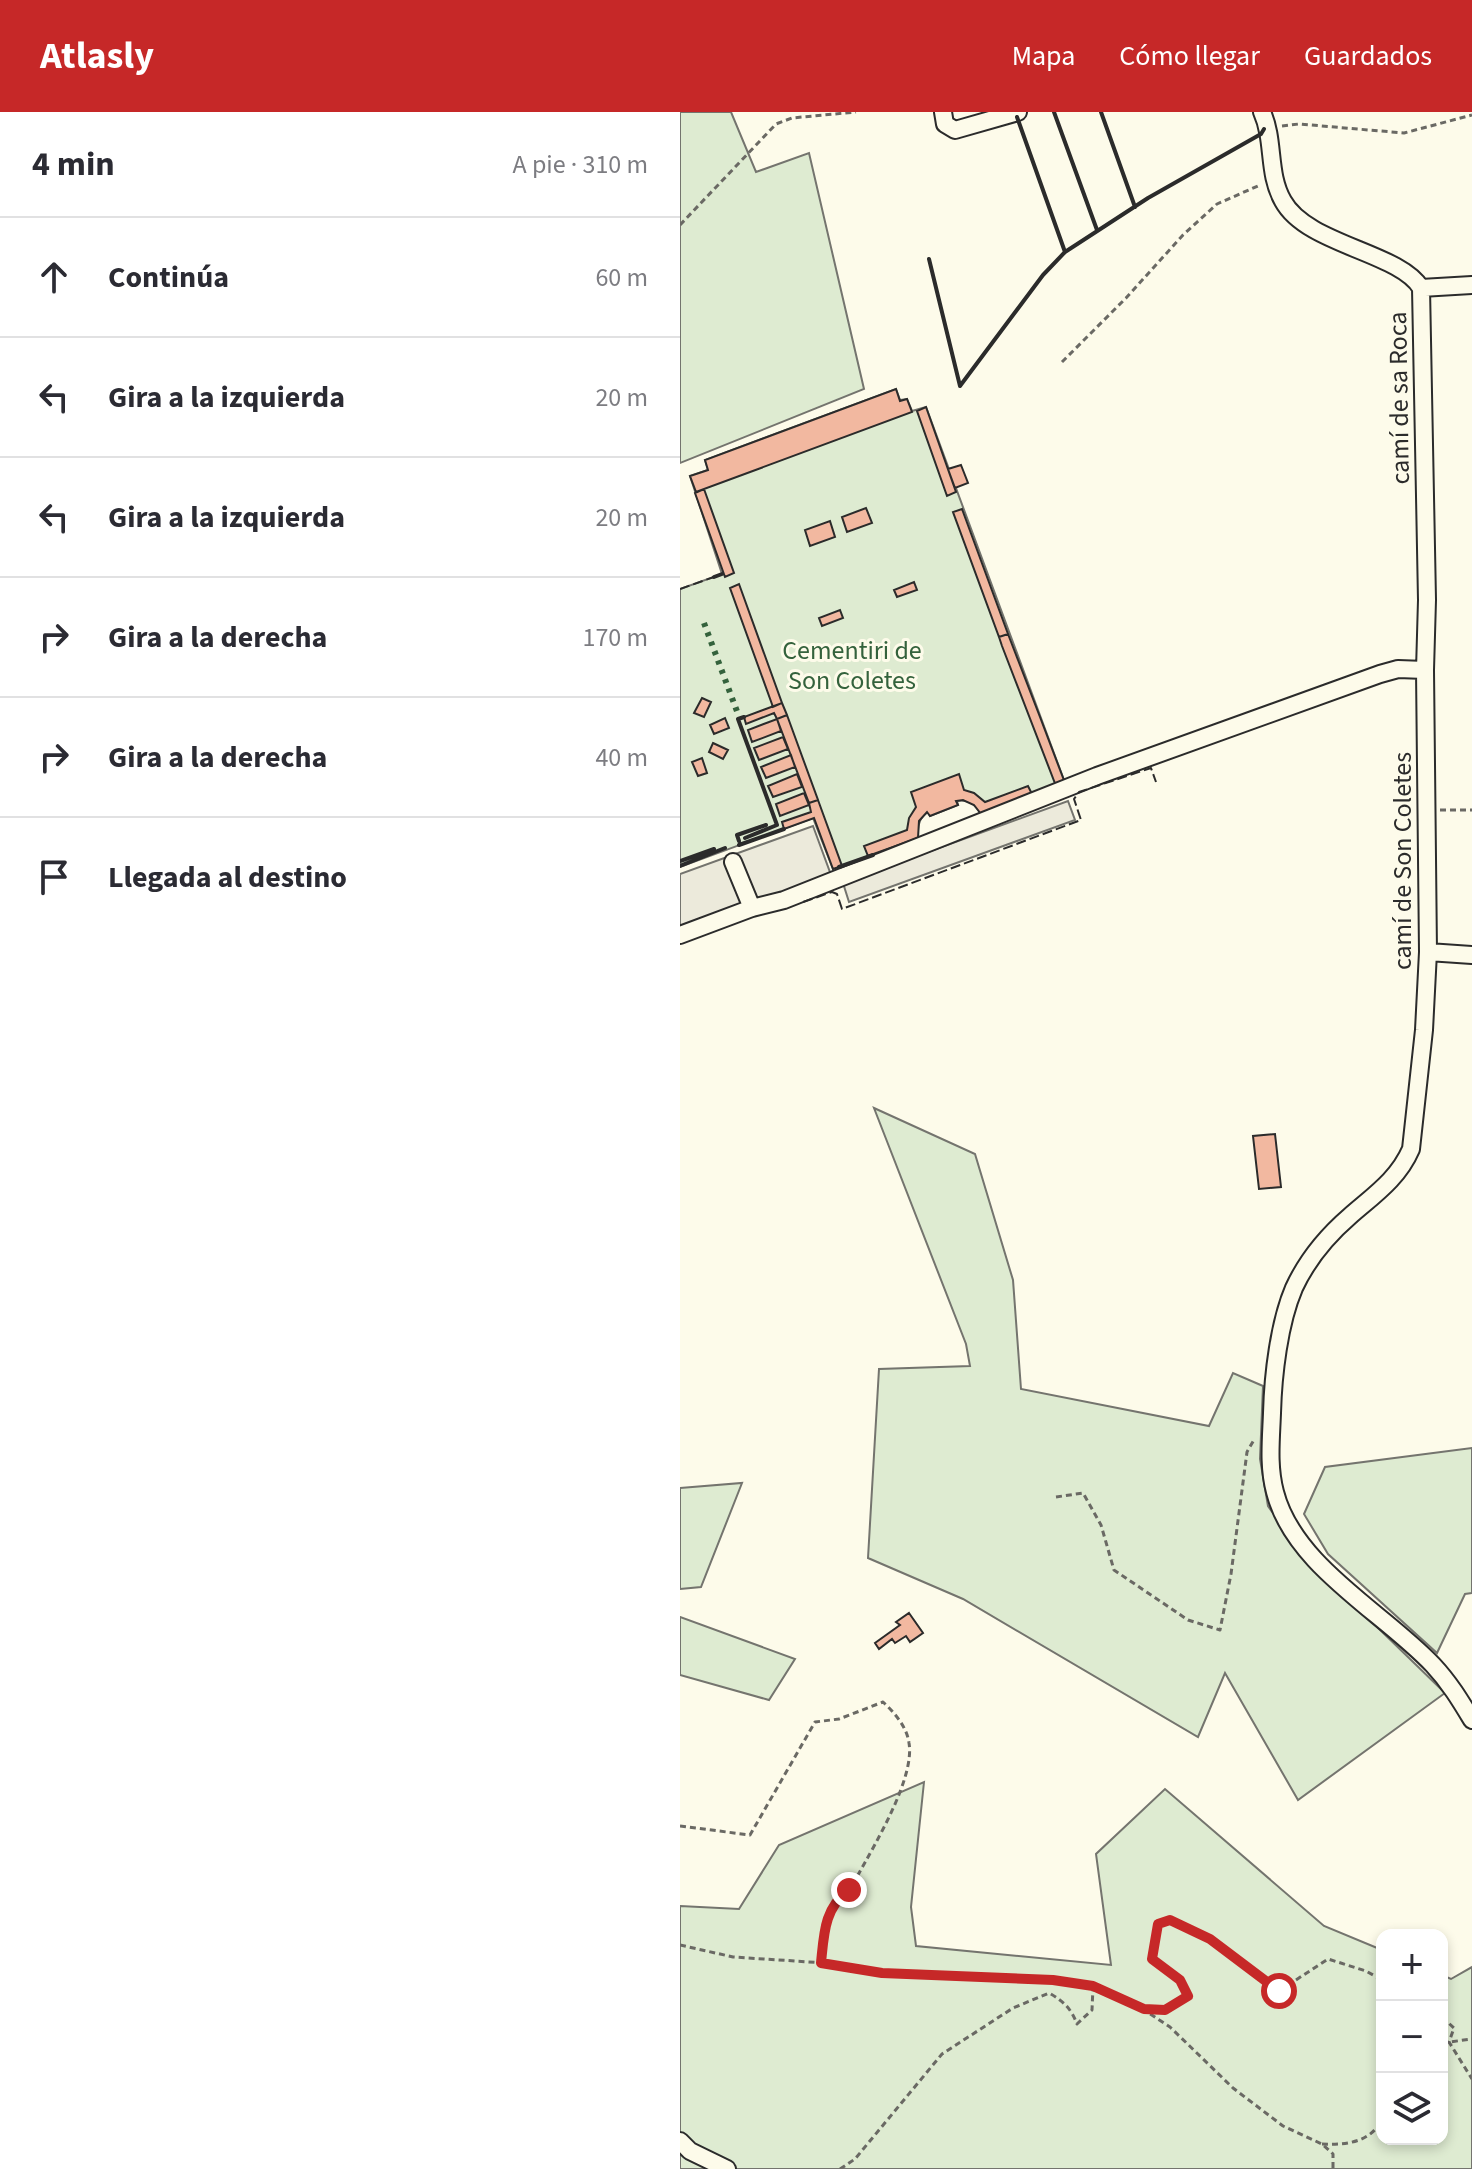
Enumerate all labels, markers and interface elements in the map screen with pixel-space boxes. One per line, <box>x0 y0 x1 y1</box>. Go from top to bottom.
text: Atlasly <box>40 29 154 83</box>
text: Mapa <box>1012 36 1075 76</box>
text: Cómo llegar <box>1119 36 1260 76</box>
text: Guardados <box>1304 36 1432 76</box>
text: 4 min <box>32 140 115 189</box>
text: A pie · 310 m <box>513 146 648 183</box>
icon: ahead <box>32 255 76 299</box>
text: Continúa <box>108 256 229 299</box>
text: 60 m <box>595 259 648 296</box>
street label: camí de sa Roca <box>1379 311 1419 485</box>
icon: left <box>32 375 76 419</box>
text: Gira a la izquierda <box>108 376 345 419</box>
text: 20 m <box>595 379 648 416</box>
icon: left <box>32 495 76 539</box>
text: Gira a la izquierda <box>108 496 345 539</box>
text: 20 m <box>595 499 648 536</box>
icon: right <box>32 615 76 659</box>
text: Gira a la derecha <box>108 616 327 659</box>
text: 170 m <box>582 619 648 656</box>
park label: Cementiri de Son Coletes <box>782 632 922 699</box>
icon: right <box>32 735 76 779</box>
text: Gira a la derecha <box>108 736 327 779</box>
text: 40 m <box>595 739 648 776</box>
street label: camí de Son Coletes <box>1384 752 1421 970</box>
icon: arrive <box>32 855 76 899</box>
text: Llegada al destino <box>108 856 347 899</box>
route end <box>831 1872 867 1908</box>
map controls <box>1376 1929 1448 2145</box>
button: + <box>1376 1929 1448 2001</box>
route start <box>1261 1973 1297 2009</box>
button: − <box>1376 2001 1448 2073</box>
button: layers <box>1376 2073 1448 2145</box>

